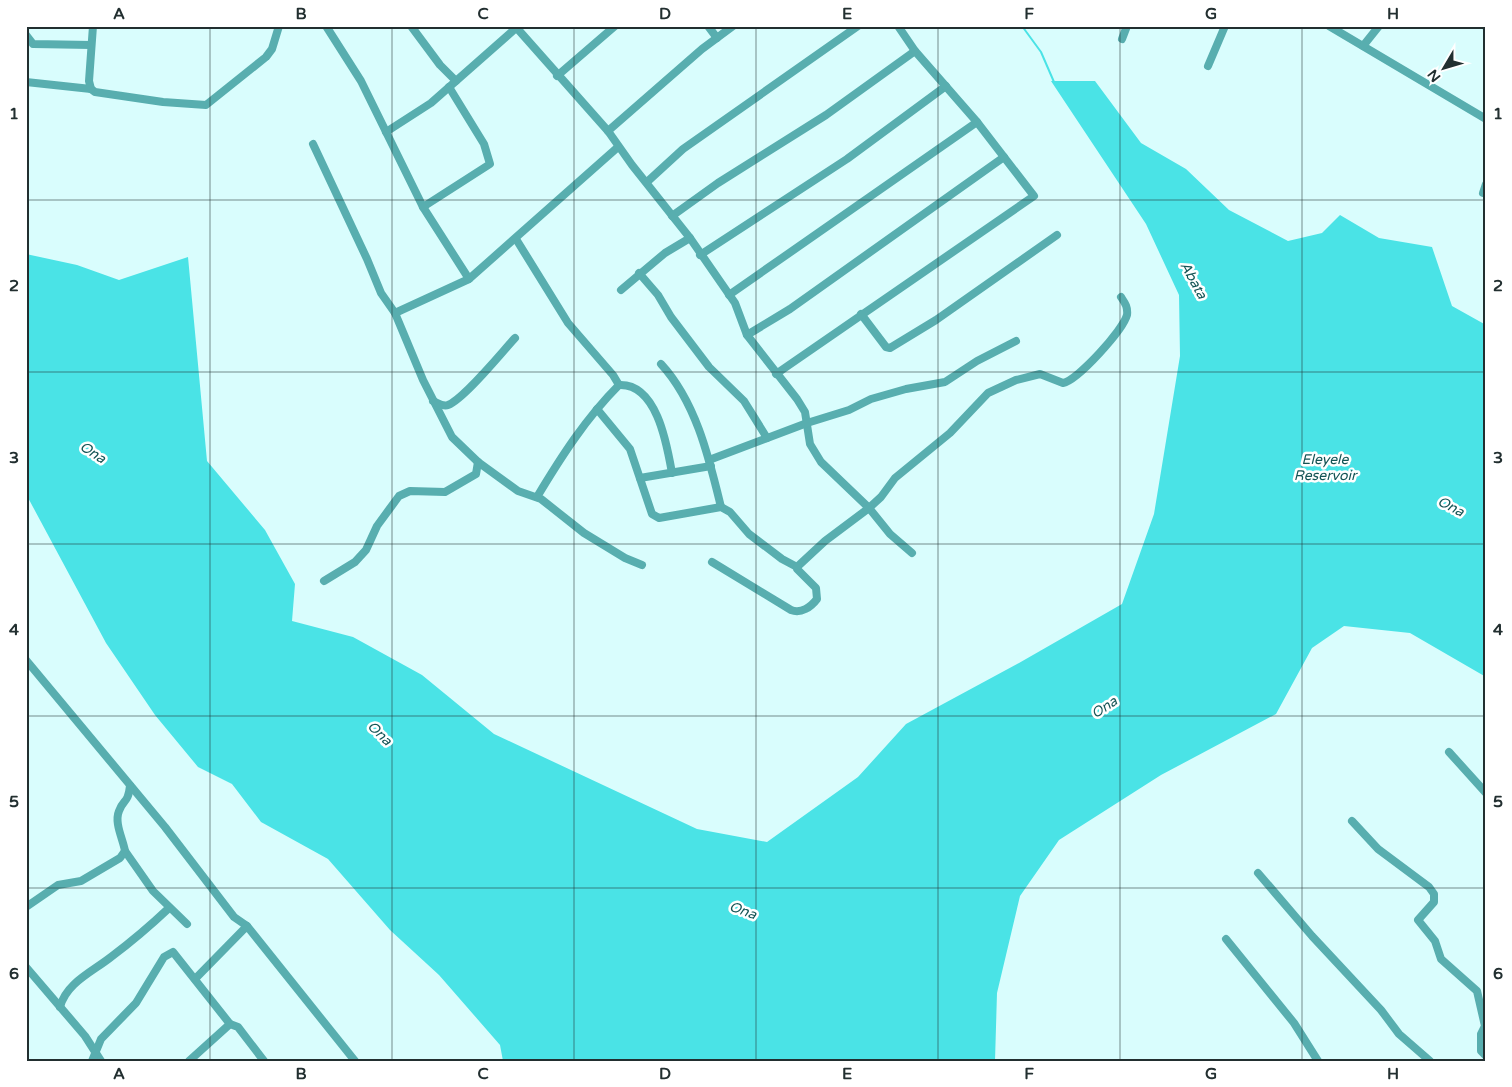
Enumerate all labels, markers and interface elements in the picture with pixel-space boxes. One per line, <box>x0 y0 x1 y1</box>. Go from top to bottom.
text: A <box>113 4 125 24</box>
text: B <box>295 4 307 24</box>
text: C <box>477 4 489 24</box>
text: D <box>659 4 671 24</box>
text: E <box>842 4 852 24</box>
text: F <box>1024 4 1034 24</box>
text: G <box>1205 4 1217 24</box>
text: H <box>1387 4 1399 24</box>
north arrow <box>1420 42 1470 92</box>
text: N <box>1424 66 1444 85</box>
text: 1 <box>9 104 19 124</box>
text: 1 <box>1493 104 1503 124</box>
water label: Abata <box>1176 259 1211 303</box>
text: 2 <box>9 276 19 296</box>
text: 2 <box>1493 276 1503 296</box>
water label: Ona <box>77 438 110 468</box>
text: 3 <box>9 448 19 468</box>
text: 3 <box>1493 448 1503 468</box>
water label: Eleyele Reservoir <box>1294 451 1358 484</box>
water label: Ona <box>1435 493 1468 521</box>
text: 4 <box>9 620 19 640</box>
text: 4 <box>1493 620 1503 640</box>
water label: Ona <box>1088 692 1121 722</box>
water label: Ona <box>364 718 396 750</box>
text: 5 <box>9 792 19 812</box>
text: 5 <box>1493 792 1503 812</box>
water label: Ona <box>727 898 760 924</box>
text: 6 <box>9 964 19 984</box>
text: 6 <box>1493 964 1503 984</box>
text: A <box>113 1064 125 1084</box>
text: B <box>295 1064 307 1084</box>
text: C <box>477 1064 489 1084</box>
text: D <box>659 1064 671 1084</box>
text: E <box>842 1064 852 1084</box>
text: F <box>1024 1064 1034 1084</box>
text: G <box>1205 1064 1217 1084</box>
text: H <box>1387 1064 1399 1084</box>

